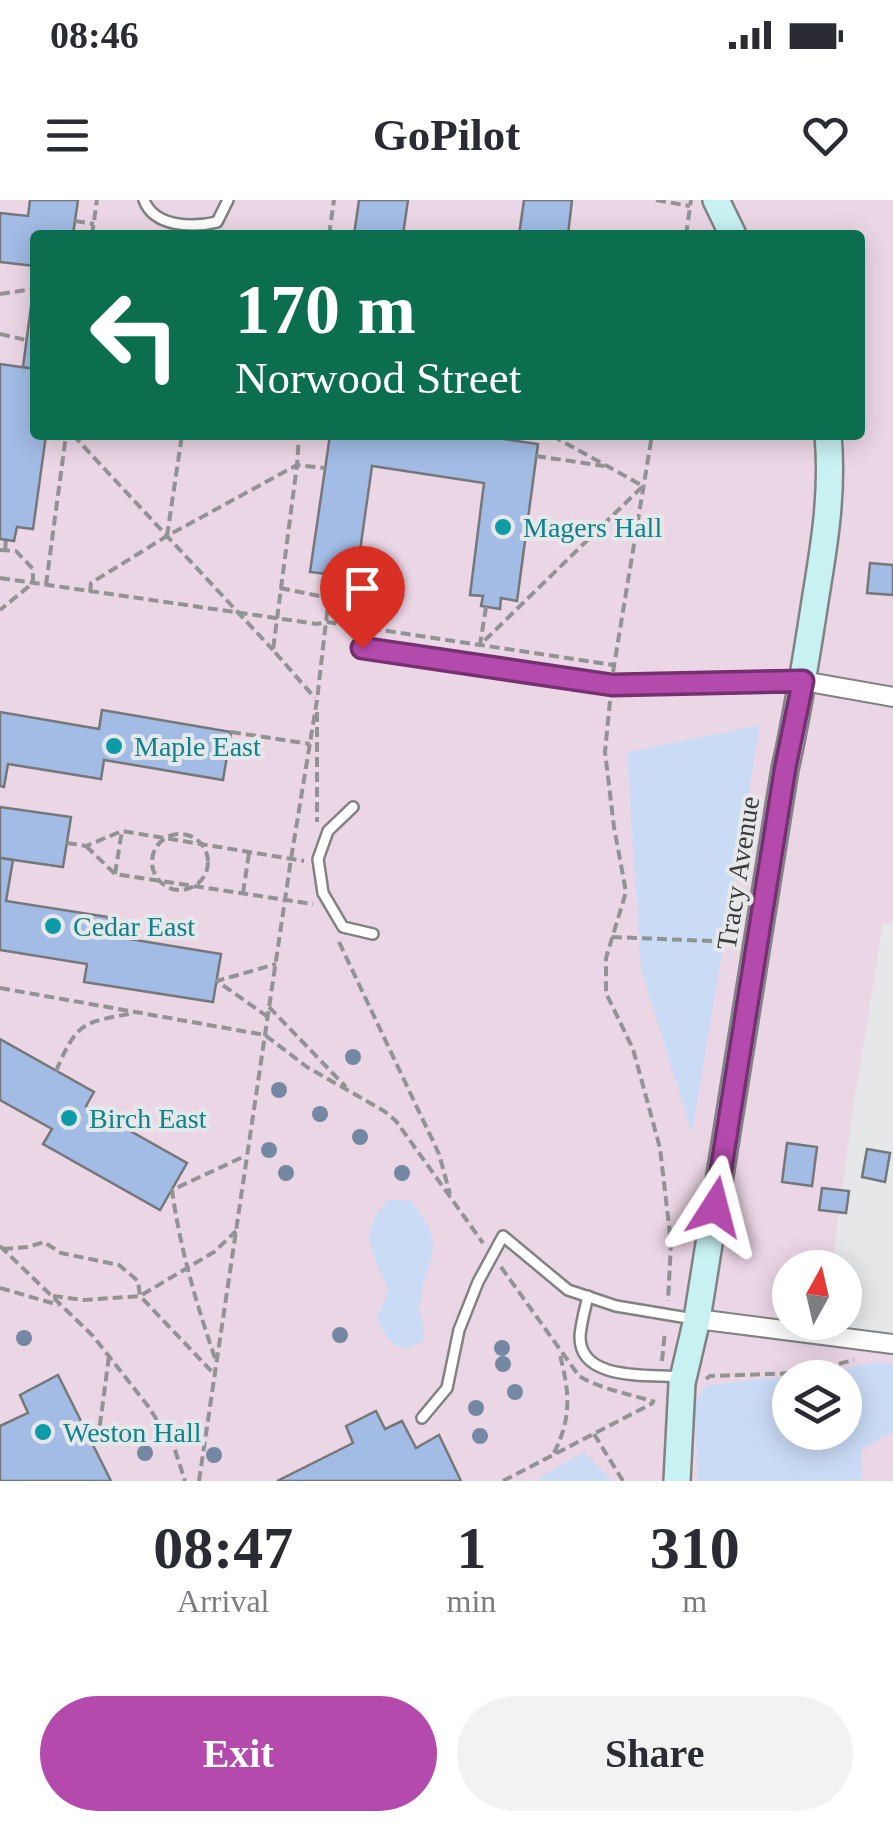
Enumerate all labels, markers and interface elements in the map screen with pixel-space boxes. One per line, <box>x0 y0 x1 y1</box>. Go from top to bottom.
text: 08:46 <box>50 14 139 56</box>
icon: menu <box>40 108 95 163</box>
icon: heart <box>798 108 853 163</box>
text: GoPilot <box>373 110 520 160</box>
icon: left <box>70 270 200 400</box>
text: 170 m <box>235 271 416 348</box>
text: Norwood Street <box>235 353 521 403</box>
place label: Magers Hall <box>523 512 662 543</box>
marker: Magers Hall <box>492 516 514 538</box>
pin <box>320 546 405 649</box>
icon: arrive <box>335 561 390 616</box>
place label: Maple East <box>134 731 261 762</box>
marker: Maple East <box>103 735 125 757</box>
street label: Tracy Avenue <box>711 794 765 952</box>
place label: Cedar East <box>73 911 195 942</box>
marker: Cedar East <box>42 915 64 937</box>
place label: Birch East <box>89 1103 207 1134</box>
marker: Birch East <box>58 1107 80 1129</box>
position arrow <box>663 1155 767 1259</box>
north arrow <box>772 1250 862 1340</box>
map controls <box>772 1250 862 1450</box>
button: layers <box>772 1360 862 1450</box>
place label: Weston Hall <box>63 1417 202 1448</box>
marker: Weston Hall <box>32 1421 54 1443</box>
text: 08:47 <box>153 1515 293 1581</box>
text: 1 <box>456 1515 486 1581</box>
text: 310 <box>650 1515 740 1581</box>
text: Arrival <box>177 1583 269 1619</box>
text: min <box>447 1583 496 1619</box>
text: m <box>682 1583 707 1619</box>
button: Exit <box>40 1696 437 1811</box>
button: Share <box>457 1696 853 1811</box>

